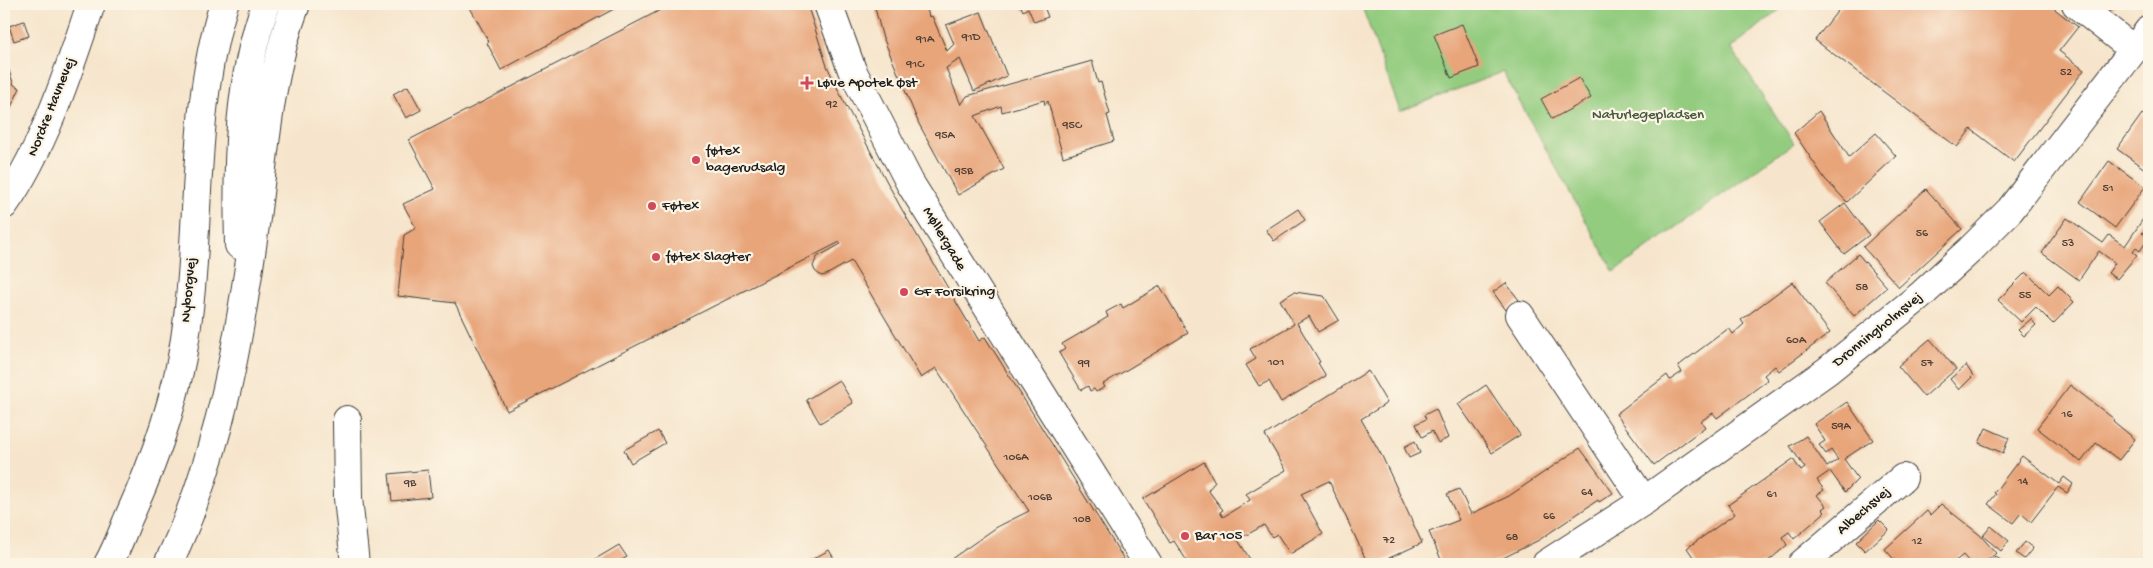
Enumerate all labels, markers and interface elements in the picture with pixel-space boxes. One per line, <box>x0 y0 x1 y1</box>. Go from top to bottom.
house number: 91D <box>961 31 981 45</box>
house number: 91A <box>915 33 935 47</box>
street label: Nordre Havnevej <box>24 55 80 159</box>
house number: 91C <box>905 58 925 72</box>
house number: 52 <box>2060 66 2072 80</box>
place label: Løve Apotek Øst <box>817 74 919 92</box>
marker: Løve Apotek Øst <box>801 77 813 89</box>
house number: 92 <box>825 98 838 112</box>
park label: Naturlegepladsen <box>1592 106 1704 124</box>
house number: 95C <box>1062 119 1083 133</box>
house number: 95A <box>934 129 956 143</box>
place label: føtex bagerudsalg <box>705 142 785 177</box>
marker: føtex bagerudsalg <box>690 154 702 166</box>
house number: 95B <box>954 165 974 179</box>
house number: 51 <box>2102 182 2114 196</box>
place label: Føtex <box>661 197 699 215</box>
marker: Føtex <box>646 200 658 212</box>
street label: Møllergade <box>918 204 970 274</box>
house number: 56 <box>1916 227 1929 241</box>
house number: 53 <box>2062 237 2074 251</box>
place label: føtex Slagter <box>665 248 752 266</box>
marker: føtex Slagter <box>650 251 662 263</box>
street label: Nyborgvej <box>177 257 201 323</box>
house number: 58 <box>1856 281 1869 295</box>
place label: GF Forsikring <box>914 283 995 301</box>
marker: GF Forsikring <box>898 286 910 298</box>
street label: Dronningholmsvej <box>1829 288 1926 372</box>
house number: 55 <box>2019 289 2031 303</box>
house number: 60A <box>1786 334 1807 348</box>
house number: 101 <box>1267 356 1284 370</box>
house number: 99 <box>1077 357 1090 371</box>
house number: 57 <box>1921 357 1934 371</box>
house number: 16 <box>2061 408 2073 422</box>
house number: 59A <box>1831 420 1852 434</box>
house number: 106A <box>1003 451 1029 465</box>
house number: 14 <box>2017 475 2029 489</box>
house number: 9B <box>403 477 417 491</box>
street label: Albechsvej <box>1833 483 1895 539</box>
house number: 64 <box>1581 486 1593 500</box>
house number: 61 <box>1767 488 1778 502</box>
house number: 106B <box>1027 491 1053 505</box>
house number: 66 <box>1543 510 1556 524</box>
house number: 108 <box>1072 513 1092 527</box>
place label: Bar 105 <box>1194 527 1242 545</box>
marker: Bar 105 <box>1179 530 1191 542</box>
house number: 68 <box>1506 531 1519 545</box>
house number: 72 <box>1382 534 1395 548</box>
house number: 12 <box>1911 535 1922 549</box>

